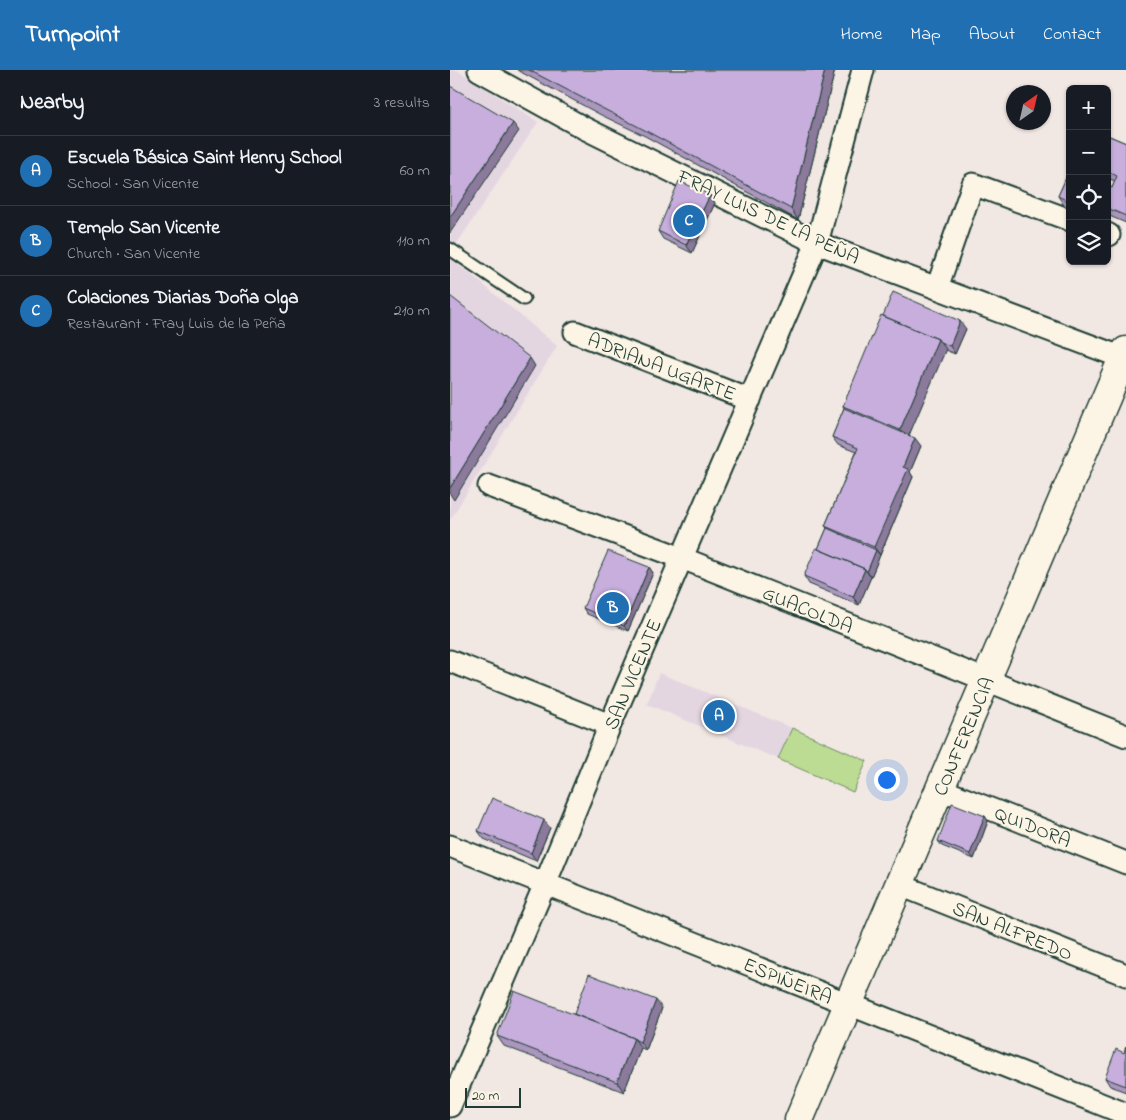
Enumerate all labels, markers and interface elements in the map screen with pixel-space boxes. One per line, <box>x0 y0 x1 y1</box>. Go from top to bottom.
text: Turnpoint <box>25 18 120 53</box>
text: Home <box>841 22 882 48</box>
text: Map <box>910 22 941 48</box>
text: About <box>969 22 1015 48</box>
text: Contact <box>1043 22 1101 48</box>
north arrow <box>1006 85 1051 130</box>
map controls <box>1066 85 1111 265</box>
button: + <box>1066 85 1111 130</box>
text: Nearby <box>20 88 84 118</box>
text: 3 results <box>374 91 430 115</box>
button: − <box>1066 130 1111 175</box>
text: Escuela Básica Saint Henry School <box>67 145 342 172</box>
text: A <box>31 159 41 183</box>
text: 60 m <box>400 159 430 183</box>
street label: FRAY LUIS DE LA PEÑA <box>671 163 864 273</box>
text: School · San Vicente <box>67 172 199 196</box>
button: locate <box>1066 175 1111 220</box>
pin: C <box>673 202 705 240</box>
text: Templo San Vicente <box>67 215 220 242</box>
button: layers <box>1066 220 1111 265</box>
text: B <box>31 229 41 253</box>
text: 110 m <box>396 229 430 253</box>
text: Church · San Vicente <box>67 242 200 266</box>
text: Colaciones Diarias Doña Olga <box>67 285 299 312</box>
text: C <box>32 299 40 323</box>
text: 210 m <box>394 299 430 323</box>
text: Restaurant · Fray Luis de la Peña <box>67 312 286 336</box>
street label: ADRIANA UGARTE <box>583 327 740 410</box>
street label: GUACOLDA <box>757 580 857 643</box>
pin: B <box>597 589 629 627</box>
street label: SAN VICENTE <box>598 615 671 735</box>
street label: CONFERENCIA <box>927 673 1003 801</box>
pin: A <box>703 697 735 735</box>
your location <box>874 767 900 793</box>
street label: QUIDORA <box>989 800 1075 857</box>
street label: SAN ALFREDO <box>948 895 1077 970</box>
street label: ESPIÑEIRA <box>738 951 836 1013</box>
scale bar <box>465 1085 521 1108</box>
text: 20 m <box>472 1086 499 1107</box>

